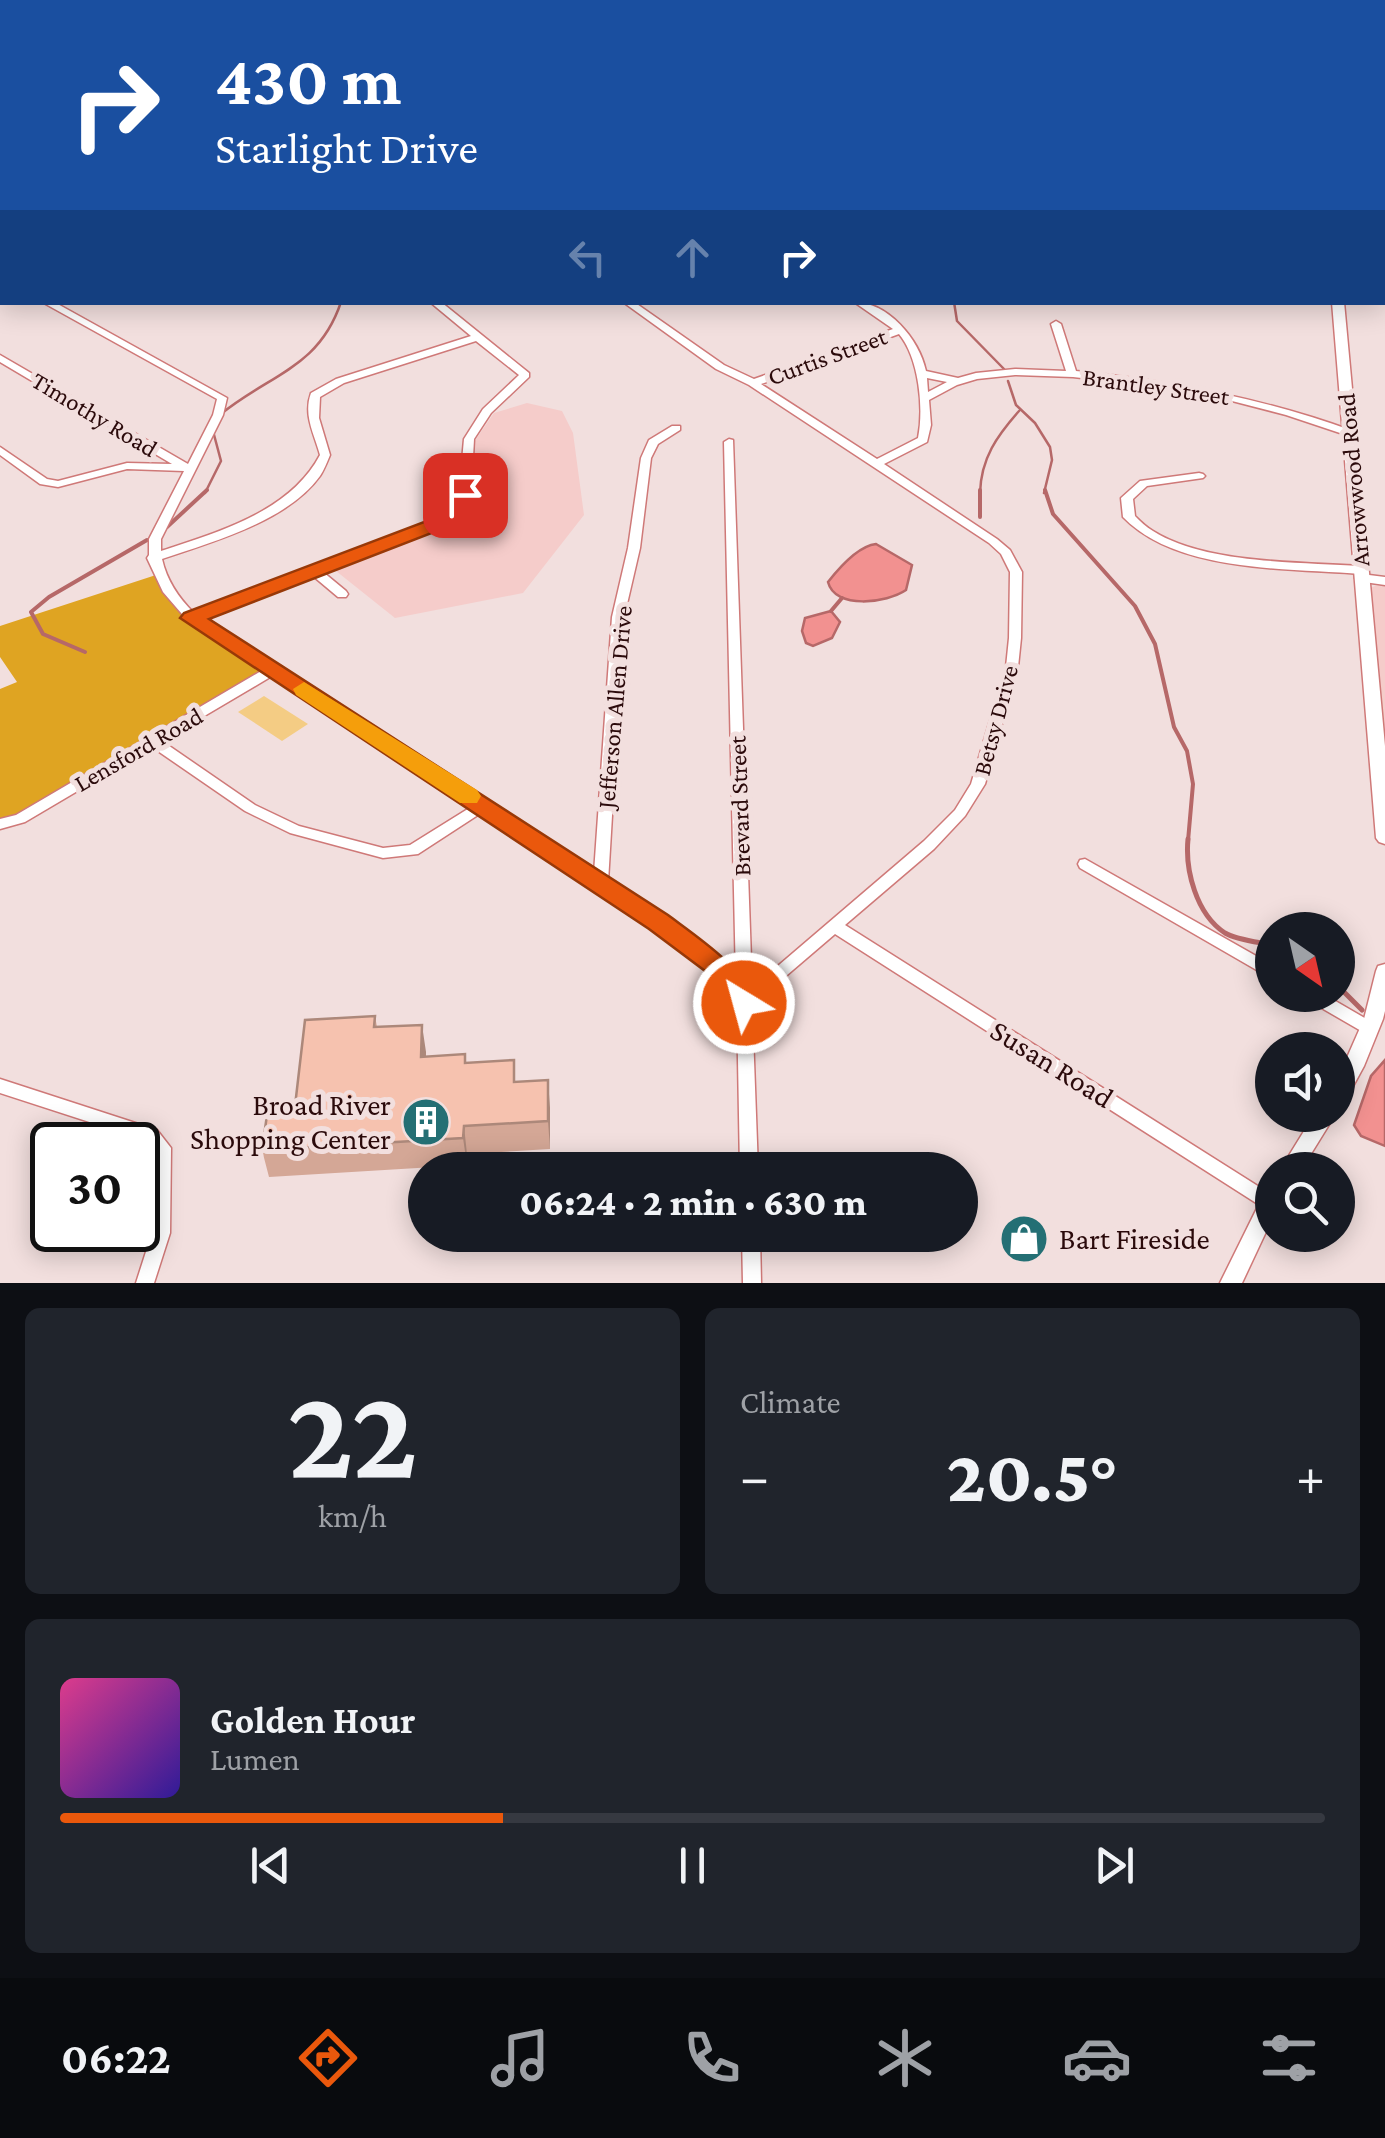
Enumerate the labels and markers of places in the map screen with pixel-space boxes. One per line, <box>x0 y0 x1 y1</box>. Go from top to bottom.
pin <box>423 453 508 538</box>
place label: Broad River Shopping Center <box>190 1088 391 1156</box>
building icon: Broad River Shopping Center <box>400 1096 452 1148</box>
shop icon: Bart Fireside <box>998 1213 1050 1265</box>
place label: Bart Fireside <box>1059 1222 1210 1255</box>

